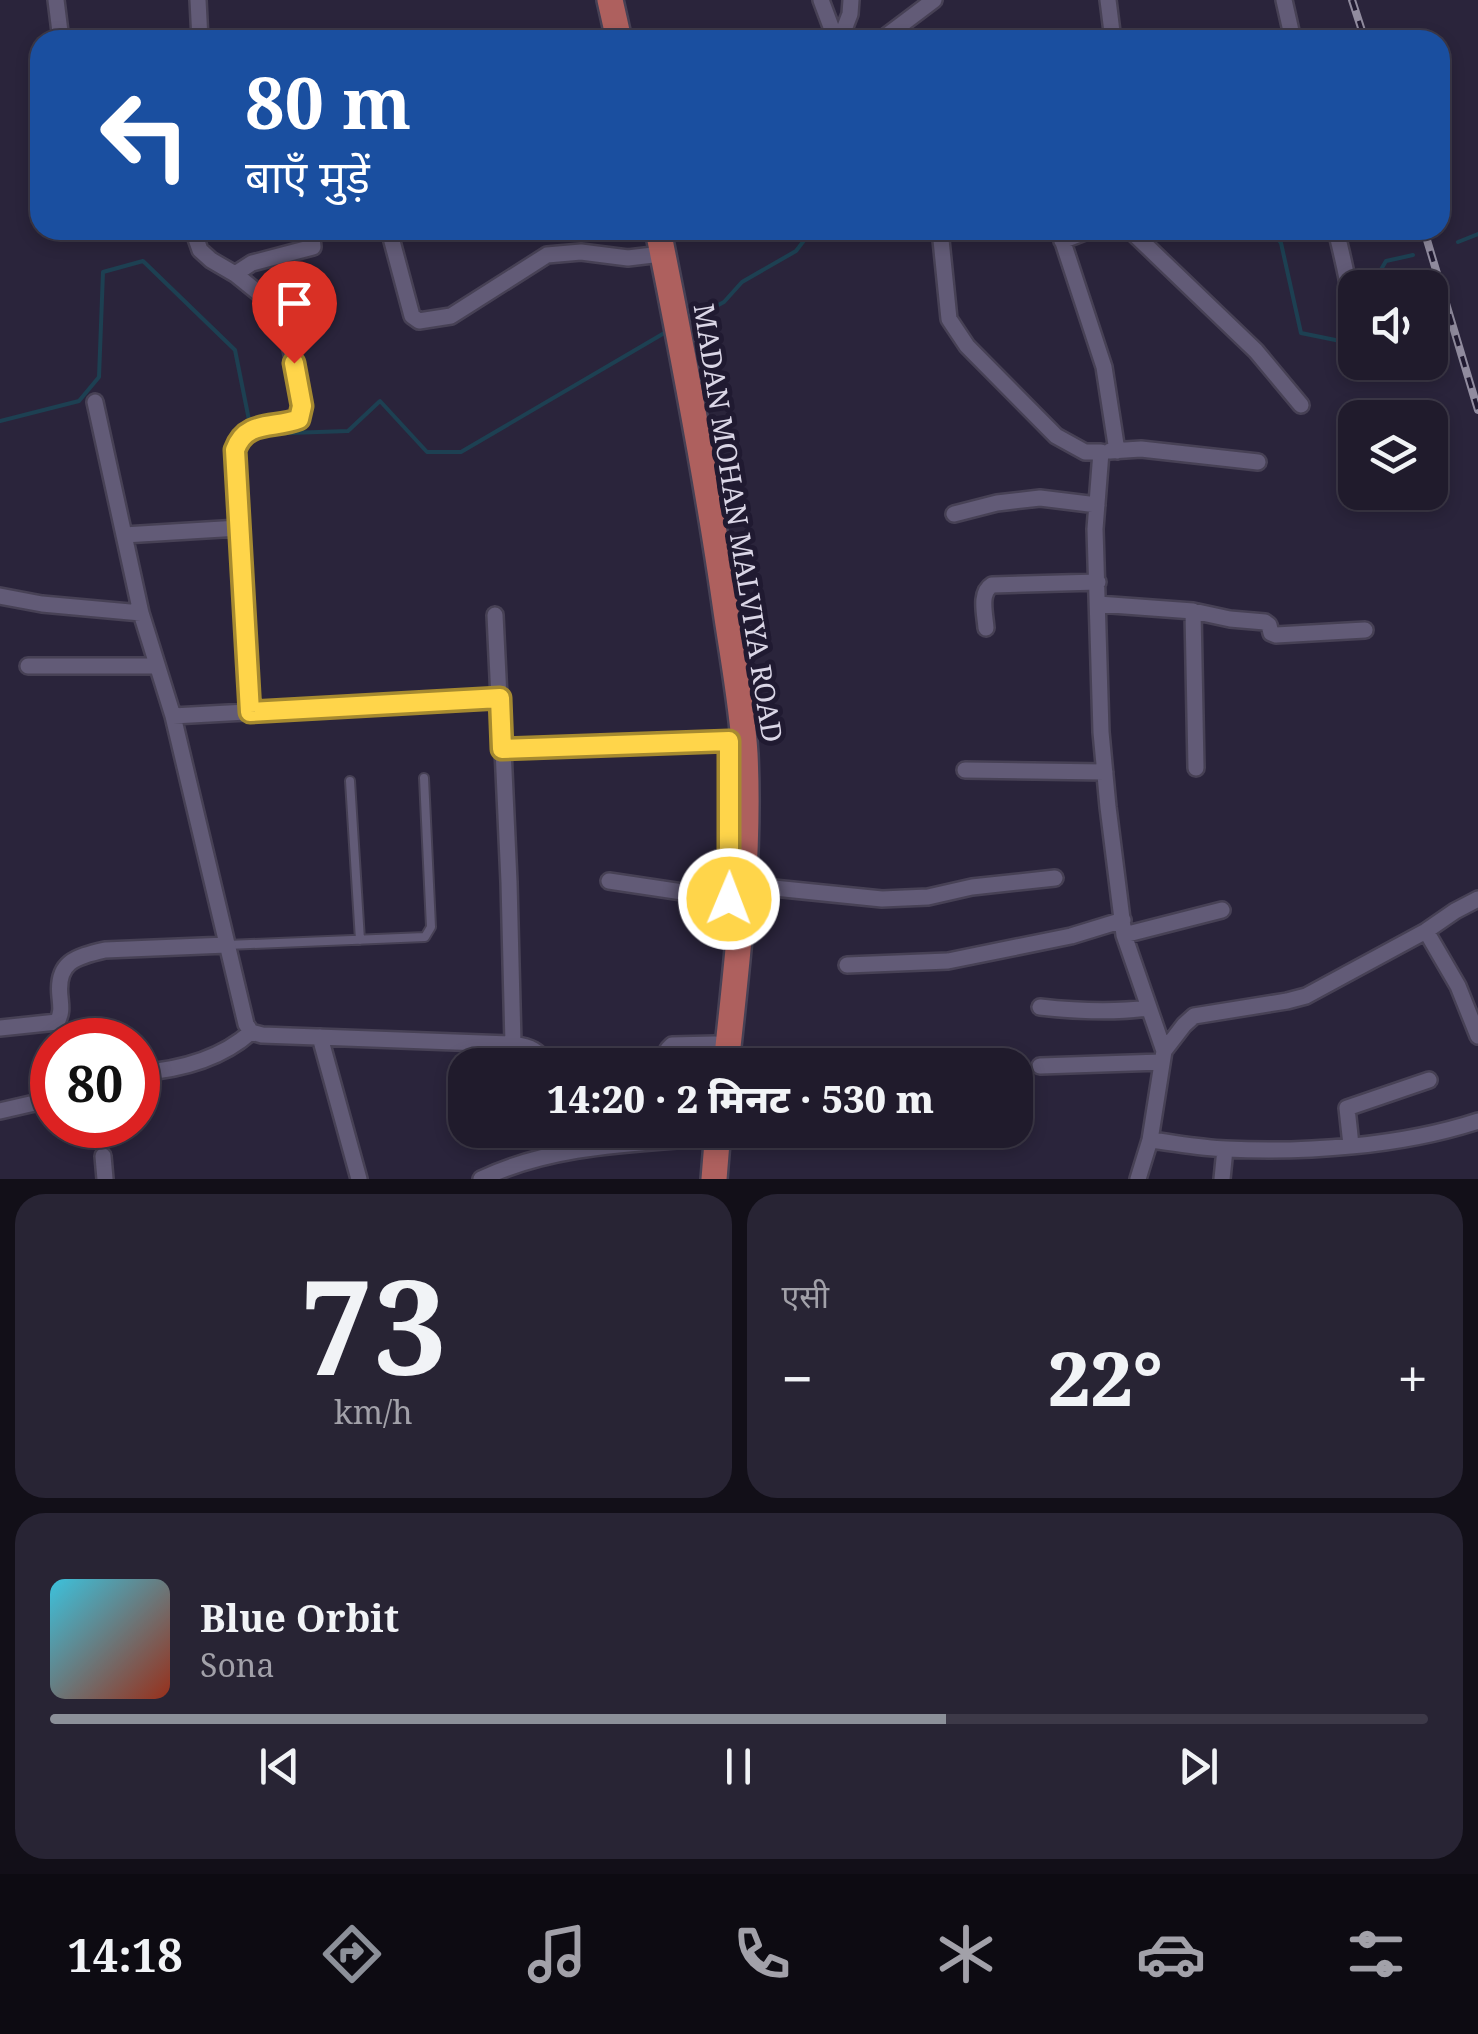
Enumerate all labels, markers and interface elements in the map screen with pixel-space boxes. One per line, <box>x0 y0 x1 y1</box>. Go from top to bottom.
text: 80 m <box>245 54 411 150</box>
icon: left <box>80 70 210 200</box>
text: बाएँ मुड़ें <box>245 145 370 206</box>
pin <box>252 261 337 364</box>
map controls <box>1338 270 1448 510</box>
button: sound <box>1338 270 1448 380</box>
icon: arrive <box>267 276 322 331</box>
street label: MADAN MOHAN MALVIYA ROAD <box>686 301 792 745</box>
button: layers <box>1338 400 1448 510</box>
position arrow <box>677 847 781 951</box>
speed limit sign: 80 <box>30 1018 160 1148</box>
text: 14:20 · 2 मिनट · 530 m <box>547 1072 934 1124</box>
text: 73 <box>300 1236 447 1413</box>
text: एसी <box>782 1274 829 1317</box>
text: 22° <box>1048 1326 1163 1428</box>
text: − <box>782 1340 813 1415</box>
text: + <box>1397 1340 1428 1415</box>
text: km/h <box>334 1390 413 1433</box>
text: Blue Orbit <box>200 1591 399 1643</box>
text: Sona <box>200 1643 275 1686</box>
icon: previous <box>252 1739 307 1794</box>
icon: pause <box>711 1739 766 1794</box>
icon: next <box>1171 1739 1226 1794</box>
icon: directions <box>317 1919 387 1989</box>
icon: music <box>522 1919 592 1989</box>
icon: phone <box>727 1919 797 1989</box>
icon: climate <box>931 1919 1001 1989</box>
icon: car <box>1136 1919 1206 1989</box>
icon: filters <box>1341 1919 1411 1989</box>
text: 14:18 <box>67 1924 183 1985</box>

